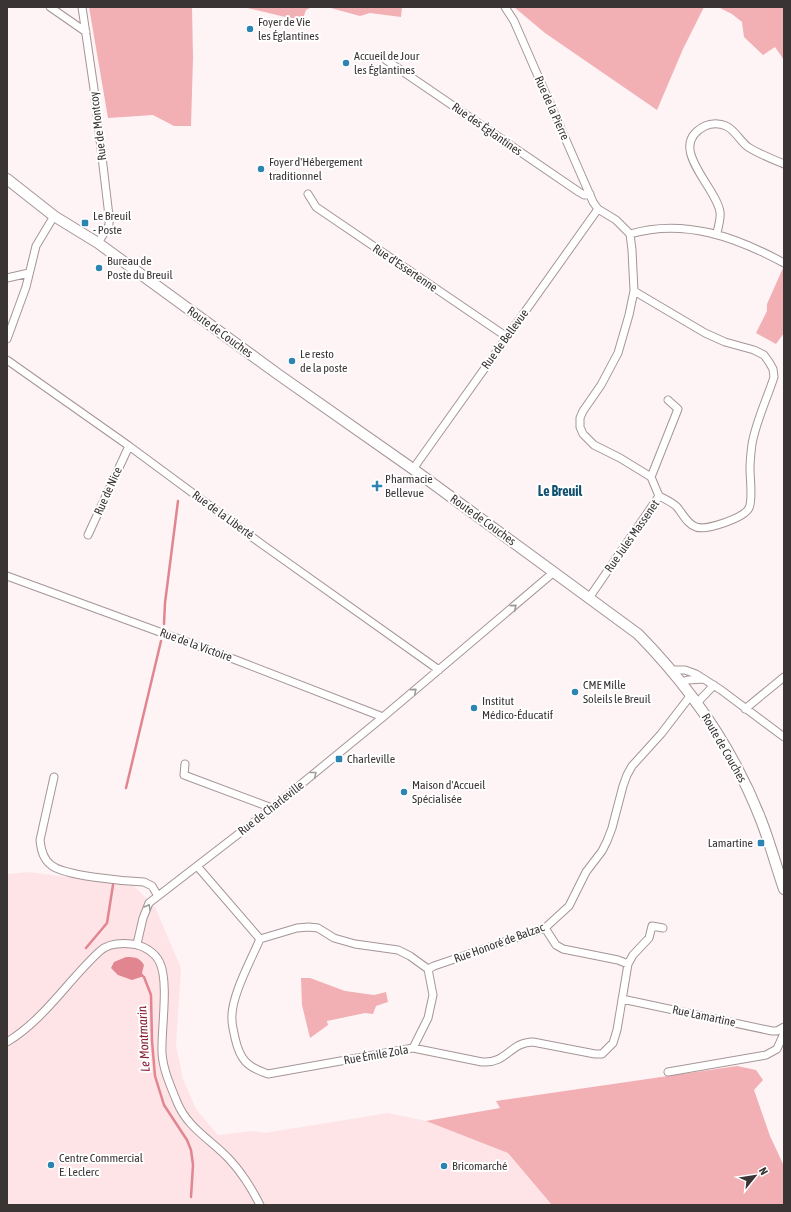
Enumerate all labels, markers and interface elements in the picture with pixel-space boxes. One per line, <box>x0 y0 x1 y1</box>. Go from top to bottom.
place label: Foyer de Vie les Églantines <box>258 15 319 43</box>
marker: Foyer de Vie les Églantines <box>245 24 255 34</box>
place label: Accueil de Jour les Églantines <box>354 49 420 77</box>
marker: Accueil de Jour les Églantines <box>341 58 351 68</box>
street label: Rue de la Pierre <box>532 74 572 142</box>
street label: Rue de Montcoy <box>87 91 109 161</box>
street label: Rue des Églantines <box>449 100 525 158</box>
place label: Foyer d'Hébergement traditionnel <box>269 155 363 183</box>
marker: Foyer d'Hébergement traditionnel <box>256 164 266 174</box>
place label: Le Breuil - Poste <box>93 209 132 237</box>
marker: Le Breuil - Poste <box>80 218 90 228</box>
street label: Rue d'Essertenne <box>370 241 440 295</box>
place label: Bureau de Poste du Breuil <box>107 254 173 282</box>
marker: Bureau de Poste du Breuil <box>94 263 104 273</box>
street label: Route de Couches <box>185 304 255 360</box>
street label: Rue de Bellevue <box>479 306 531 372</box>
place label: Le resto de la poste <box>300 347 348 375</box>
marker: Le resto de la poste <box>287 356 297 366</box>
street label: Rue de Nice <box>91 465 125 517</box>
place label: Pharmacie Bellevue <box>385 472 433 500</box>
marker: Pharmacie Bellevue <box>372 481 382 491</box>
district label: Le Breuil <box>538 483 583 499</box>
street label: Rue de la Liberté <box>189 488 257 542</box>
street label: Route de Couches <box>448 492 518 548</box>
street label: Rue Jules Massenet <box>602 497 662 575</box>
one-way arrow <box>509 604 516 611</box>
street label: Rue de la Victoire <box>158 625 234 665</box>
place label: CME Mille Soleils le Breuil <box>583 678 651 706</box>
marker: CME Mille Soleils le Breuil <box>570 687 580 697</box>
one-way arrow <box>410 688 417 695</box>
place label: Institut Médico-Éducatif <box>482 694 554 722</box>
marker: Institut Médico-Éducatif <box>469 703 479 713</box>
street label: Route de Couches <box>699 711 749 785</box>
place label: Charleville <box>347 752 395 766</box>
marker: Charleville <box>334 754 344 764</box>
one-way arrow <box>310 771 317 778</box>
street label: Rue de Charleville <box>235 778 307 838</box>
place label: Maison d'Accueil Spécialisée <box>412 778 486 806</box>
marker: Maison d'Accueil Spécialisée <box>399 787 409 797</box>
place label: Lamartine <box>708 836 753 850</box>
marker: Lamartine <box>756 838 766 848</box>
one-way arrow <box>143 904 151 911</box>
street label: Rue Honoré de Balzac <box>452 920 547 966</box>
street label: Rue Lamartine <box>671 1002 737 1030</box>
water label: Le Montmarin <box>134 1005 153 1072</box>
street label: Rue Émile Zola <box>343 1042 409 1068</box>
place label: Centre Commercial E. Leclerc <box>59 1151 144 1179</box>
north arrow <box>735 1156 775 1196</box>
place label: Bricomarché <box>452 1159 508 1173</box>
marker: Centre Commercial E. Leclerc <box>46 1160 56 1170</box>
marker: Bricomarché <box>439 1161 449 1171</box>
text: N <box>757 1165 770 1177</box>

